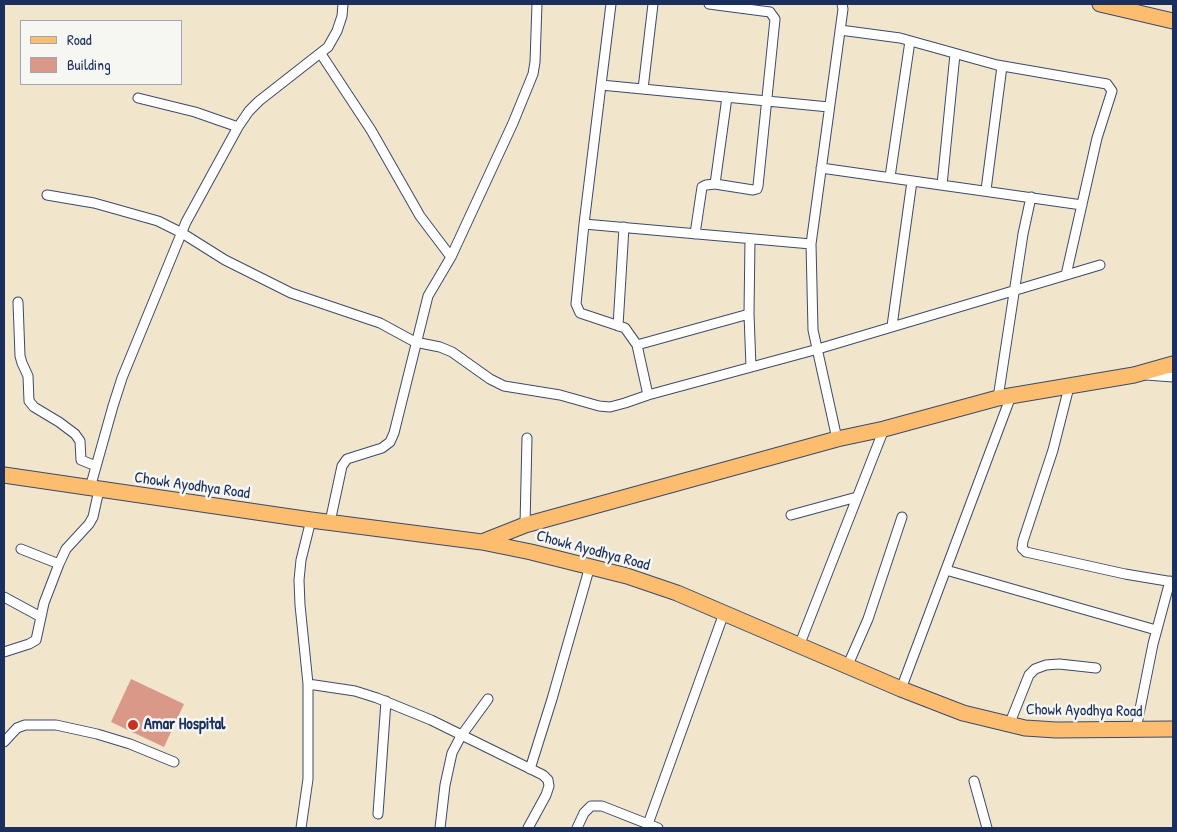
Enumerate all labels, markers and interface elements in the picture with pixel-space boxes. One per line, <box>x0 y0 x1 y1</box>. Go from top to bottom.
legend <box>20 20 182 85</box>
text: Road <box>67 29 92 50</box>
text: Building <box>67 54 111 75</box>
street label: Chowk Ayodhya Road <box>133 468 251 504</box>
street label: Chowk Ayodhya Road <box>534 527 652 575</box>
street label: Chowk Ayodhya Road <box>1026 700 1142 722</box>
place label: Amar Hospital <box>144 715 225 735</box>
marker: Amar Hospital <box>126 718 140 732</box>

